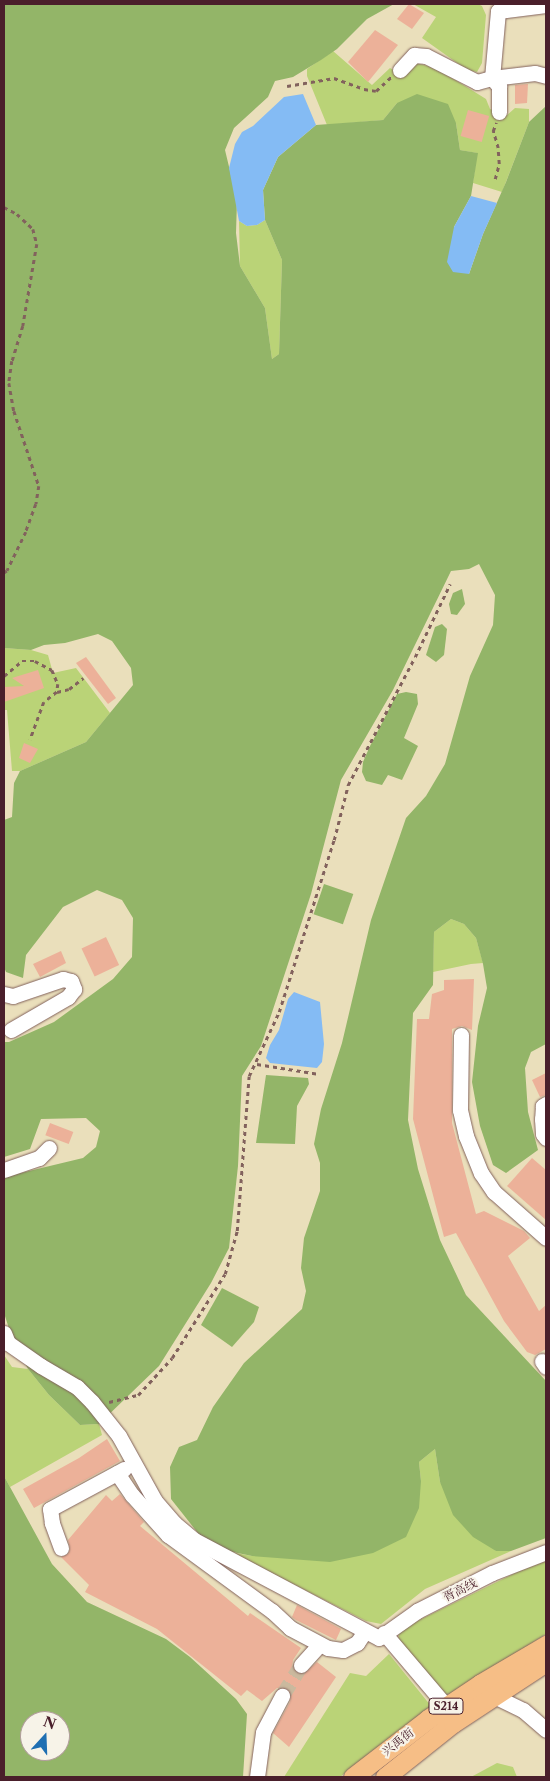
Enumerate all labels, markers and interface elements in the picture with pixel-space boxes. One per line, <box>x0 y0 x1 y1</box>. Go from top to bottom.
street label: 胥高线 <box>441 1575 479 1605</box>
road number: S214 <box>427 1698 465 1714</box>
north arrow <box>20 1711 70 1761</box>
text: N <box>41 1712 59 1733</box>
street label: 兴禹街 <box>379 1725 417 1759</box>

